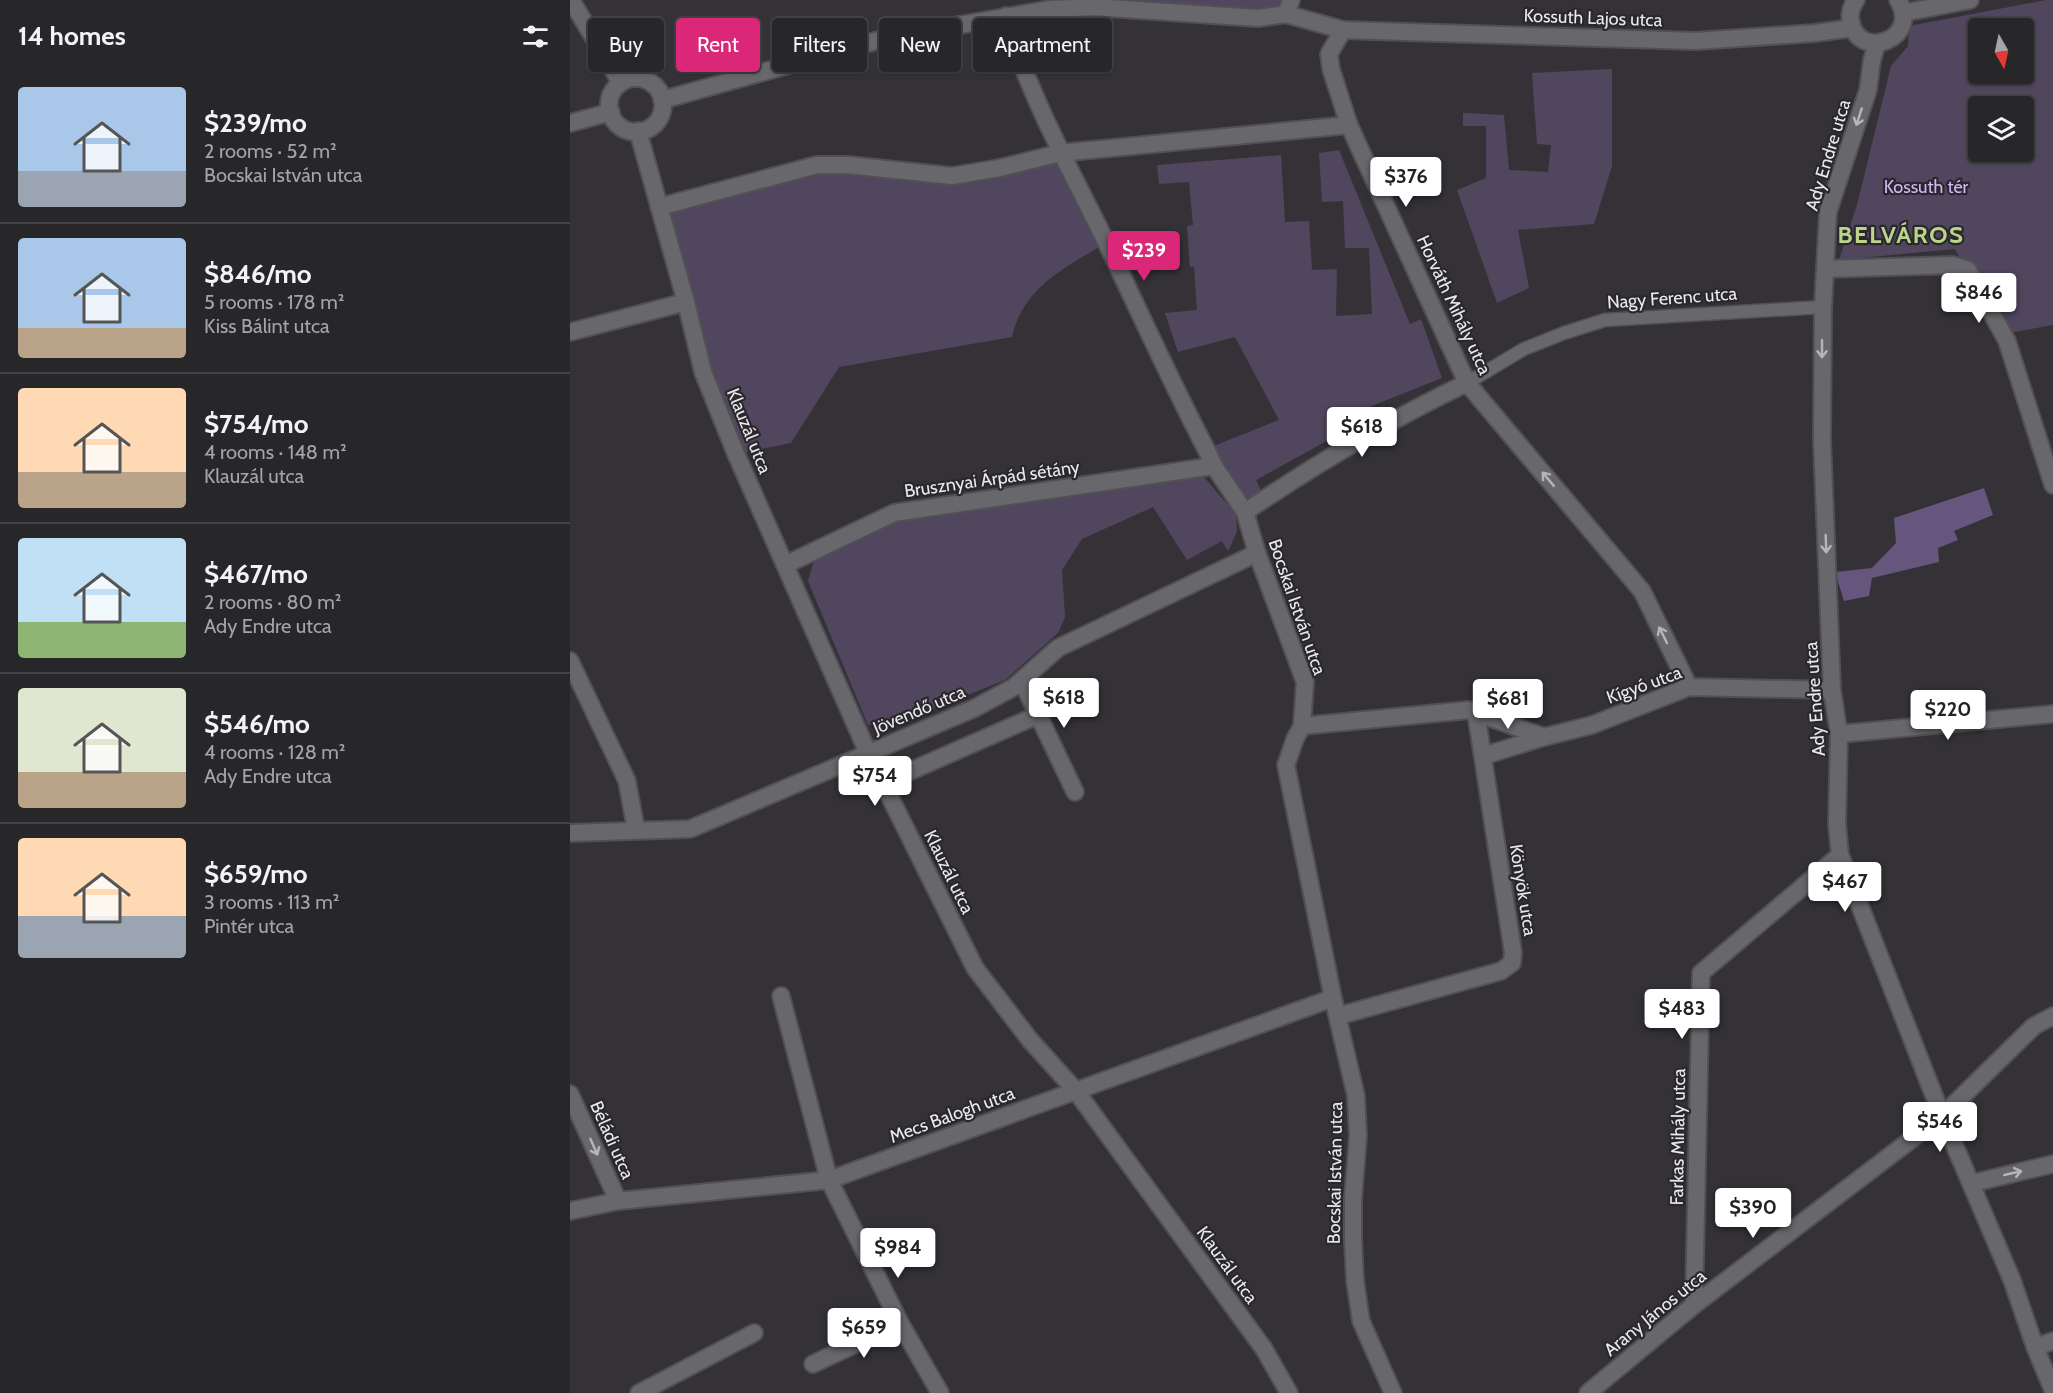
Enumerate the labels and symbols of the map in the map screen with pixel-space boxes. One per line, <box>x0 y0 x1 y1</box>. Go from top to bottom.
street label: Kossuth Lajos utca <box>1523 5 1663 31</box>
north arrow <box>1968 18 2034 84</box>
street label: Ady Endre utca <box>1801 97 1855 213</box>
one-way arrow <box>1853 107 1864 126</box>
pin: $376 <box>1370 157 1442 208</box>
park label: Kossuth tér <box>1884 176 1969 198</box>
district label: BELVÁROS <box>1838 220 1964 249</box>
pin: $239 <box>1108 231 1180 282</box>
street label: Horváth Mihály utca <box>1412 232 1496 379</box>
pin: $846 <box>1943 273 2015 324</box>
street label: Nagy Ferenc utca <box>1606 282 1738 314</box>
one-way arrow <box>1817 338 1828 358</box>
street label: Klauzál utca <box>722 385 776 477</box>
pin: $618 <box>1326 407 1398 458</box>
street label: Brusznyai Árpád sétány <box>903 456 1081 502</box>
one-way arrow <box>1541 471 1554 487</box>
one-way arrow <box>1820 533 1831 553</box>
street label: Bocskai István utca <box>1263 536 1331 678</box>
one-way arrow <box>1657 626 1669 644</box>
street label: Ady Endre utca <box>1800 641 1830 757</box>
street label: Kígyó utca <box>1603 661 1685 709</box>
pin: $618 <box>1028 678 1100 729</box>
pin: $681 <box>1472 679 1544 730</box>
street label: Jövendő utca <box>869 681 969 740</box>
pin: $220 <box>1912 690 1984 741</box>
pin: $754 <box>839 756 911 807</box>
street label: Klauzál utca <box>919 827 979 918</box>
street label: Könyök utca <box>1505 843 1541 938</box>
pin: $467 <box>1809 862 1881 913</box>
pin: $483 <box>1646 989 1718 1040</box>
street label: Farkas Mihály utca <box>1666 1068 1690 1206</box>
street label: Mecs Balogh utca <box>886 1082 1018 1148</box>
street label: Béládi utca <box>585 1098 639 1183</box>
street label: Bocskai István utca <box>1323 1101 1347 1244</box>
pin: $546 <box>1904 1102 1976 1153</box>
one-way arrow <box>589 1138 600 1156</box>
one-way arrow <box>2003 1167 2022 1179</box>
pin: $390 <box>1717 1188 1789 1239</box>
street label: Klauzál utca <box>1192 1222 1263 1308</box>
pin: $984 <box>862 1228 934 1279</box>
street label: Arany János utca <box>1600 1265 1711 1361</box>
pin: $659 <box>828 1308 900 1359</box>

